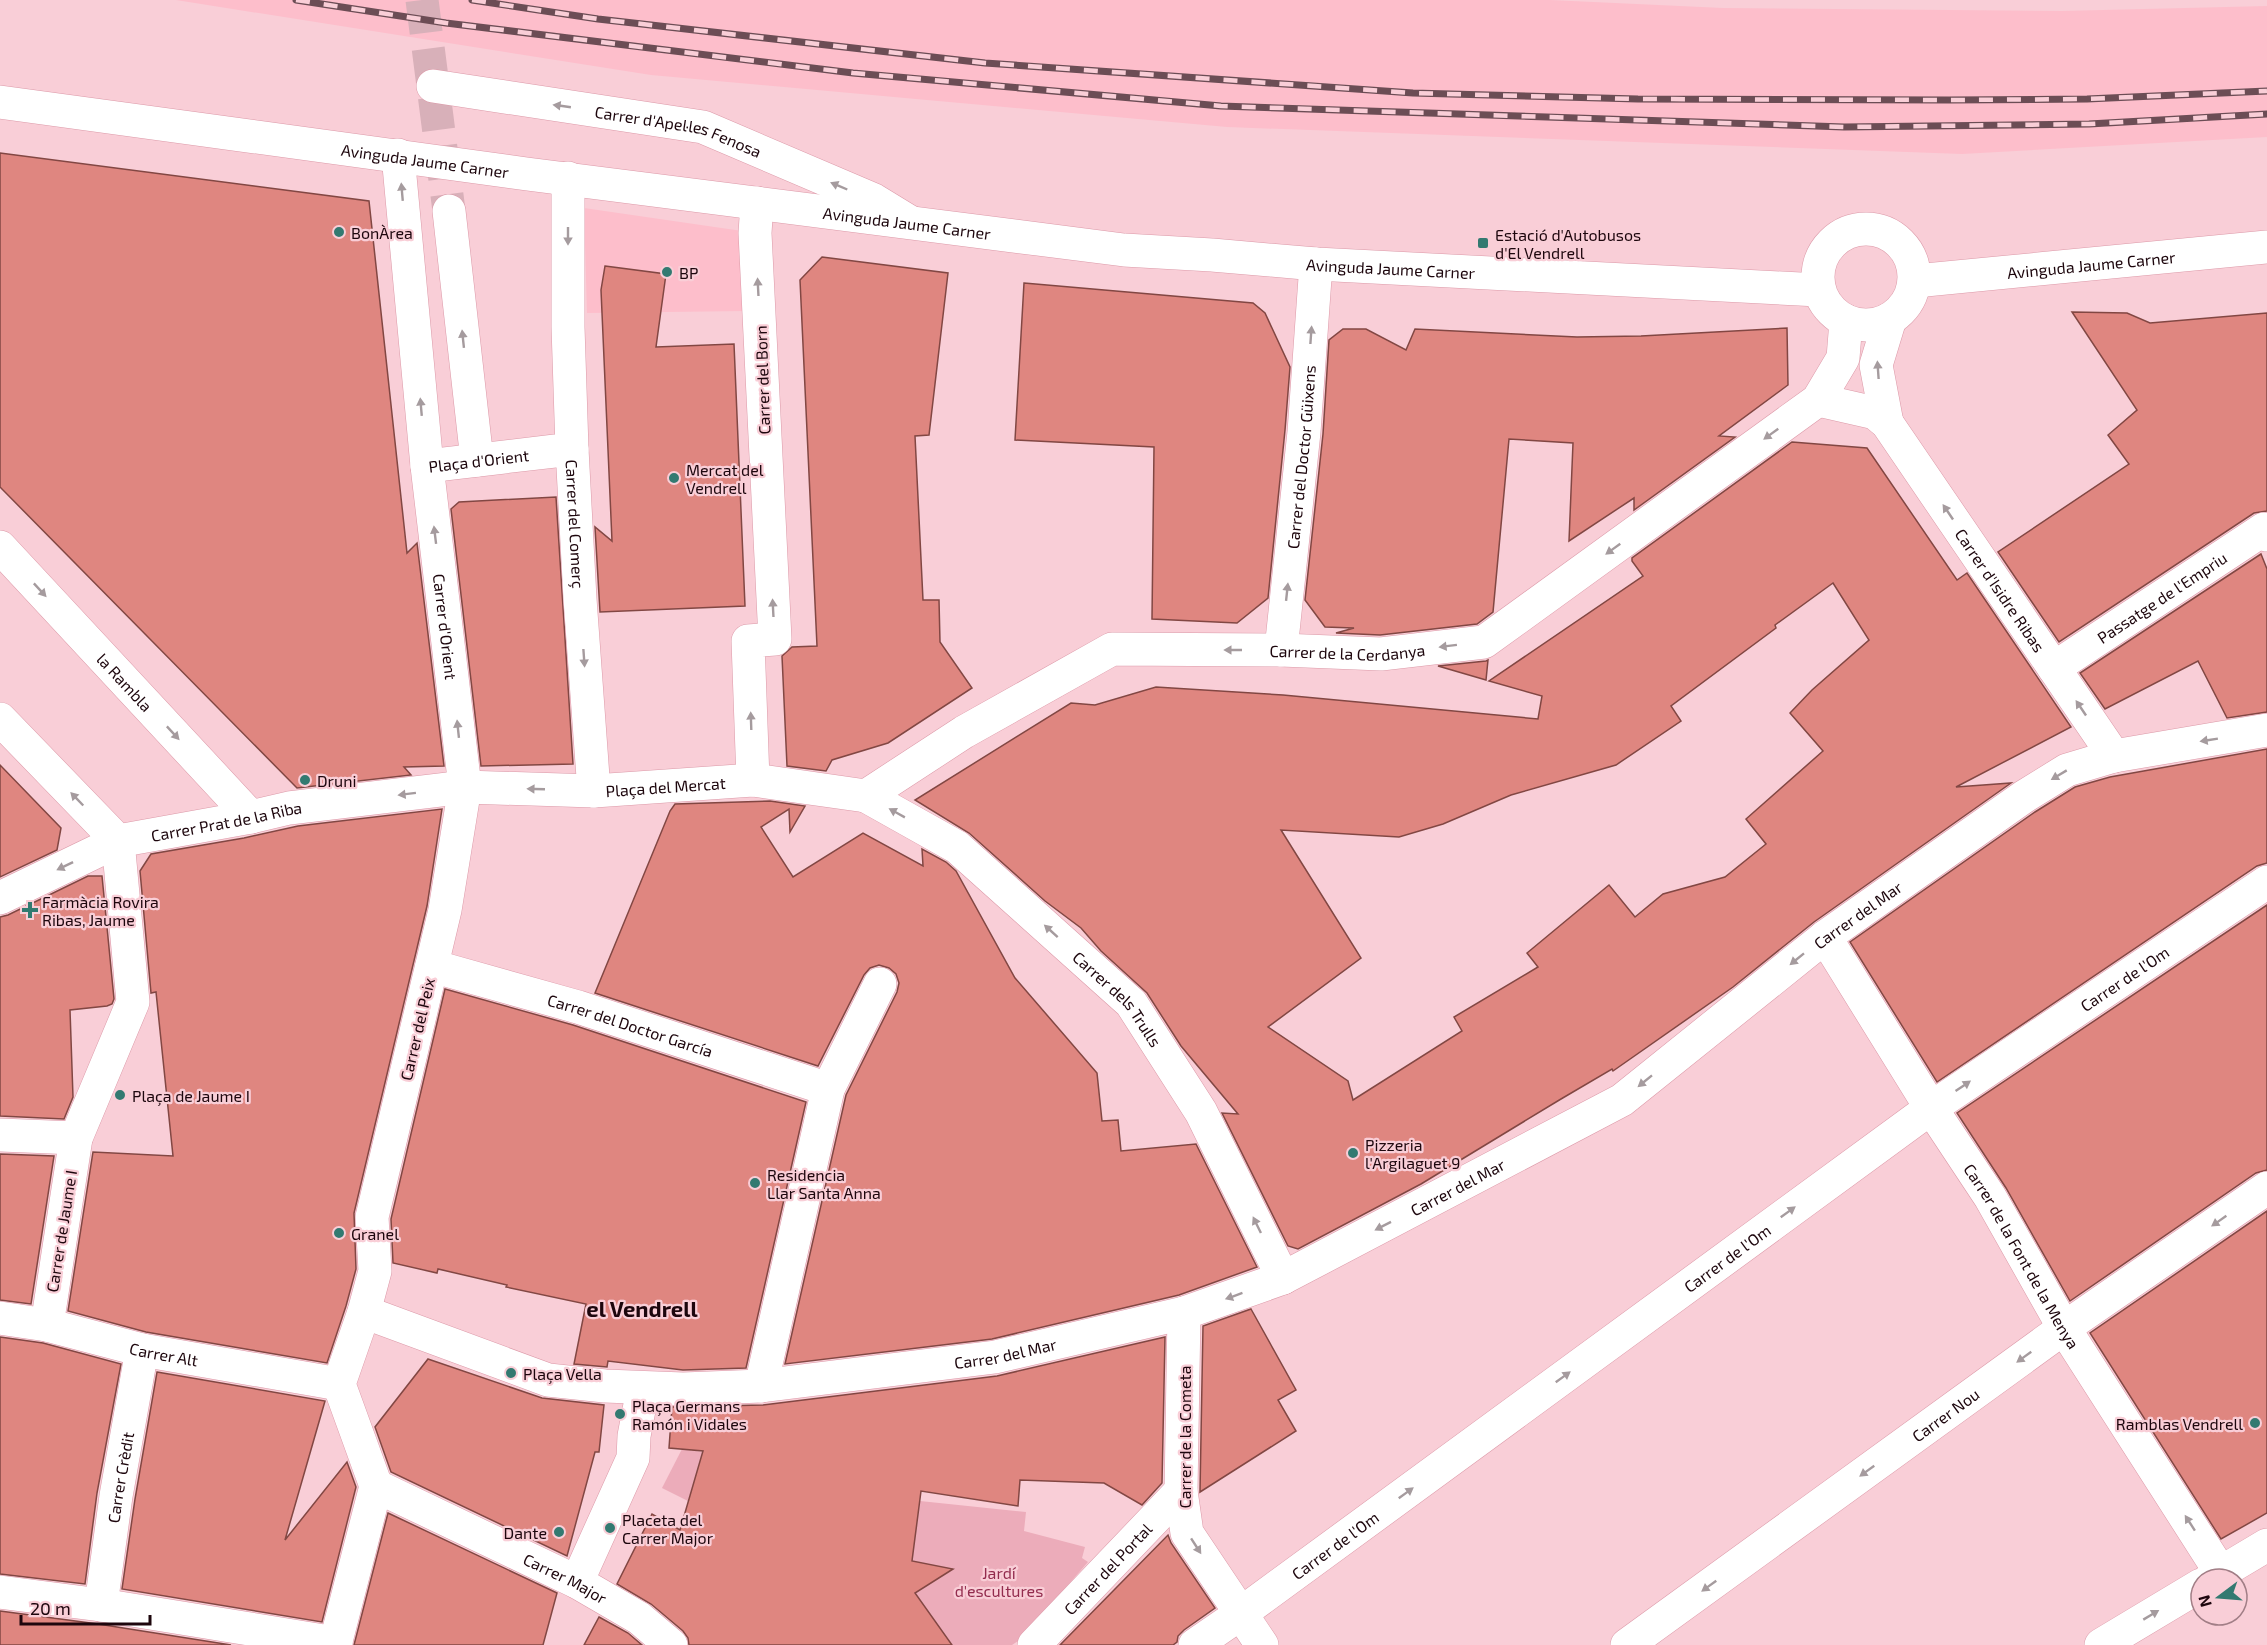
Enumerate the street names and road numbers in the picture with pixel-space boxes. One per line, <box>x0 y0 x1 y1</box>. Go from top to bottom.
street label: Carrer d'Apel·les Fenosa <box>594 101 765 160</box>
street label: Avinguda Jaume Carner <box>340 139 511 181</box>
street label: Avinguda Jaume Carner <box>822 202 993 243</box>
street label: Avinguda Jaume Carner <box>2006 246 2177 282</box>
street label: Avinguda Jaume Carner <box>1306 254 1476 282</box>
street label: Carrer del Born <box>751 325 773 435</box>
street label: Carrer del Doctor Güixens <box>1282 364 1318 550</box>
street label: Plaça d'Orient <box>427 445 530 475</box>
street label: Carrer del Comerç <box>563 459 589 589</box>
street label: Carrer d'Isidre Ribas <box>1952 525 2049 655</box>
street label: Passatge de l'Empriu <box>2093 547 2230 646</box>
street label: Carrer d'Orient <box>430 573 462 681</box>
street label: Carrer de la Cerdanya <box>1270 639 1426 664</box>
street label: la Rambla <box>94 649 157 715</box>
street label: Plaça del Mercat <box>605 772 726 800</box>
street label: Carrer Prat de la Riba <box>149 797 303 844</box>
street label: Carrer del Mar <box>1809 876 1906 952</box>
street label: Carrer de l'Om <box>2076 941 2172 1015</box>
street label: Carrer dels Trulls <box>1070 947 1166 1050</box>
street label: Carrer del Peix <box>396 975 438 1082</box>
street label: Carrer del Doctor García <box>546 989 716 1060</box>
street label: Carrer del Mar <box>1407 1154 1508 1219</box>
street label: Carrer de la Font de la Menya <box>1961 1160 2084 1352</box>
street label: Carrer de Jaume I <box>42 1169 80 1293</box>
street label: Carrer de l'Om <box>1680 1220 1774 1296</box>
street label: Carrer del Mar <box>953 1333 1059 1372</box>
street label: Carrer Alt <box>128 1338 200 1369</box>
street label: Carrer de la Cometa <box>1175 1366 1194 1508</box>
street label: Carrer Nou <box>1908 1384 1982 1445</box>
street label: Carrer Crèdit <box>103 1430 137 1524</box>
street label: Carrer de l'Om <box>1288 1507 1382 1583</box>
street label: Carrer del Portal <box>1059 1519 1155 1618</box>
street label: Carrer Major <box>521 1549 611 1607</box>

